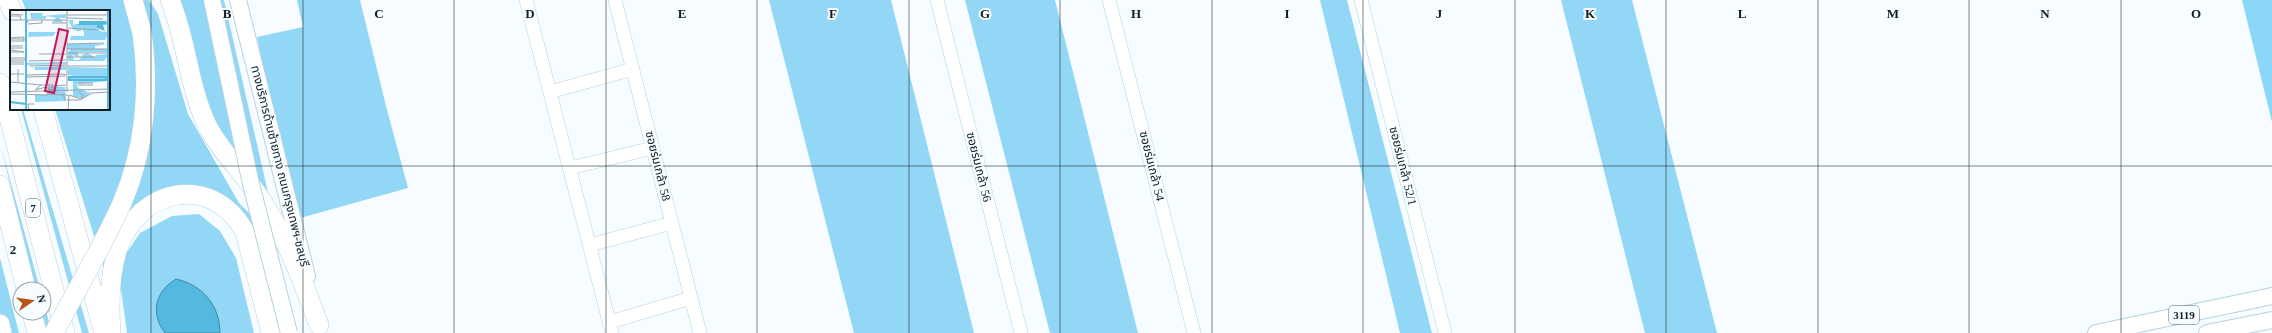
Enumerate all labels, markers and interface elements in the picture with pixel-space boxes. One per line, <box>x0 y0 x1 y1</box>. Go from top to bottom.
text: B <box>223 6 232 21</box>
text: C <box>374 6 384 21</box>
text: D <box>525 6 535 21</box>
text: E <box>678 6 686 21</box>
text: F <box>829 6 837 21</box>
text: G <box>980 6 990 21</box>
text: H <box>1131 6 1141 21</box>
text: I <box>1284 6 1290 21</box>
text: J <box>1436 6 1443 21</box>
text: K <box>1585 6 1596 21</box>
text: L <box>1738 6 1747 21</box>
text: M <box>1887 6 1899 21</box>
text: N <box>2040 6 2050 21</box>
text: O <box>2191 6 2201 21</box>
inset map <box>10 10 110 110</box>
street label: ทางบริการด้านซ้ายทาง ถนนกรุงเทพฯ-ชลบุรี <box>248 64 312 268</box>
street label: ซอยร่มเกล้า 52/1 <box>1386 125 1420 207</box>
street label: ซอยร่มเกล้า 58 <box>643 130 673 202</box>
street label: ซอยร่มเกล้า 54 <box>1137 130 1167 202</box>
street label: ซอยร่มเกล้า 56 <box>964 131 994 203</box>
road number: 7 <box>26 199 40 217</box>
text: 2 <box>10 242 16 257</box>
north arrow <box>12 281 52 321</box>
text: N <box>35 294 48 304</box>
road number: 3119 <box>2169 306 2199 324</box>

